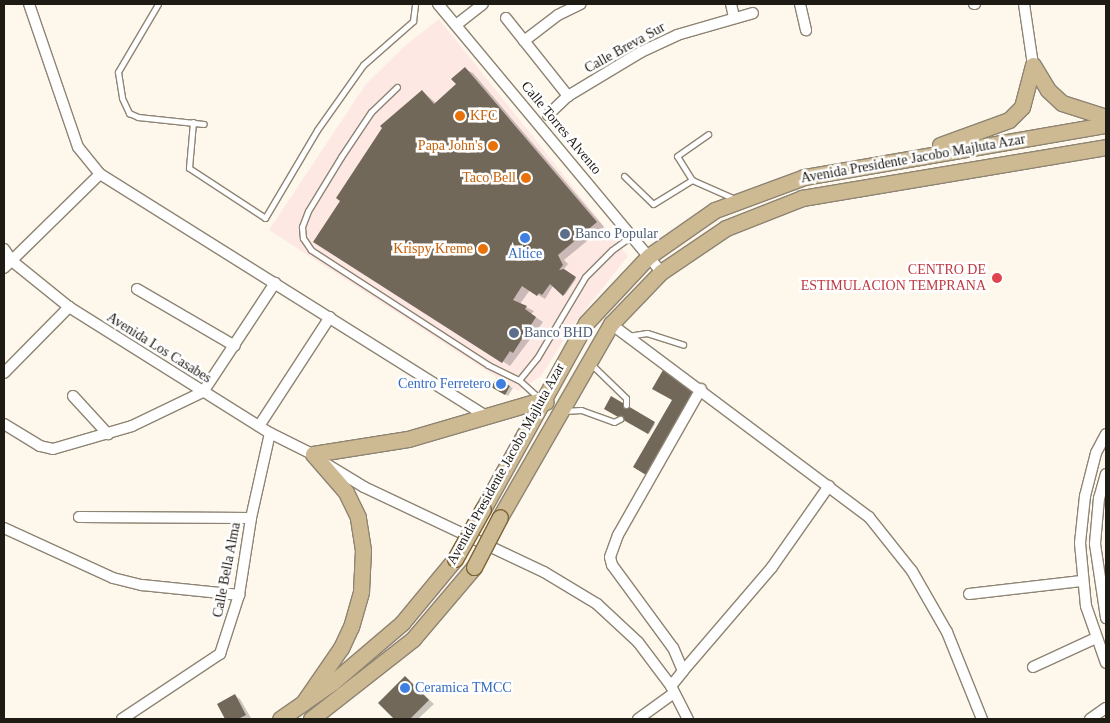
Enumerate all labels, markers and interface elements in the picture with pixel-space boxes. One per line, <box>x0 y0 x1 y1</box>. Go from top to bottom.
street label: Calle Breva Sur <box>582 19 668 77</box>
street label: Calle Torres Alvento <box>517 78 605 178</box>
place label: KFC <box>470 108 497 124</box>
marker: KFC <box>454 110 466 122</box>
street label: Avenida Presidente Jacobo Majluta Azar <box>799 131 1027 187</box>
place label: Papa John's <box>418 138 483 154</box>
marker: Papa John's <box>487 140 499 152</box>
place label: Taco Bell <box>462 170 516 186</box>
marker: Taco Bell <box>520 172 532 184</box>
place label: Banco Popular <box>575 226 658 242</box>
marker: Banco Popular <box>559 228 571 240</box>
marker: Altice <box>519 232 531 244</box>
place label: Krispy Kreme <box>393 241 473 257</box>
marker: Krispy Kreme <box>477 243 489 255</box>
place label: Altice <box>508 246 542 262</box>
place label: CENTRO DE ESTIMULACION TEMPRANA <box>800 262 986 294</box>
marker: CENTRO DE ESTIMULACION TEMPRANA <box>990 271 1004 285</box>
street label: Avenida Los Casabes <box>104 309 214 387</box>
place label: Banco BHD <box>524 325 593 341</box>
marker: Banco BHD <box>508 327 520 339</box>
street label: Avenida Presidente Jacobo Majluta Azar <box>443 360 569 568</box>
place label: Centro Ferretero <box>398 376 491 392</box>
marker: Centro Ferretero <box>495 378 507 390</box>
street label: Calle Bella Alma <box>209 521 245 619</box>
place label: Ceramica TMCC <box>415 680 512 696</box>
marker: Ceramica TMCC <box>399 682 411 694</box>

